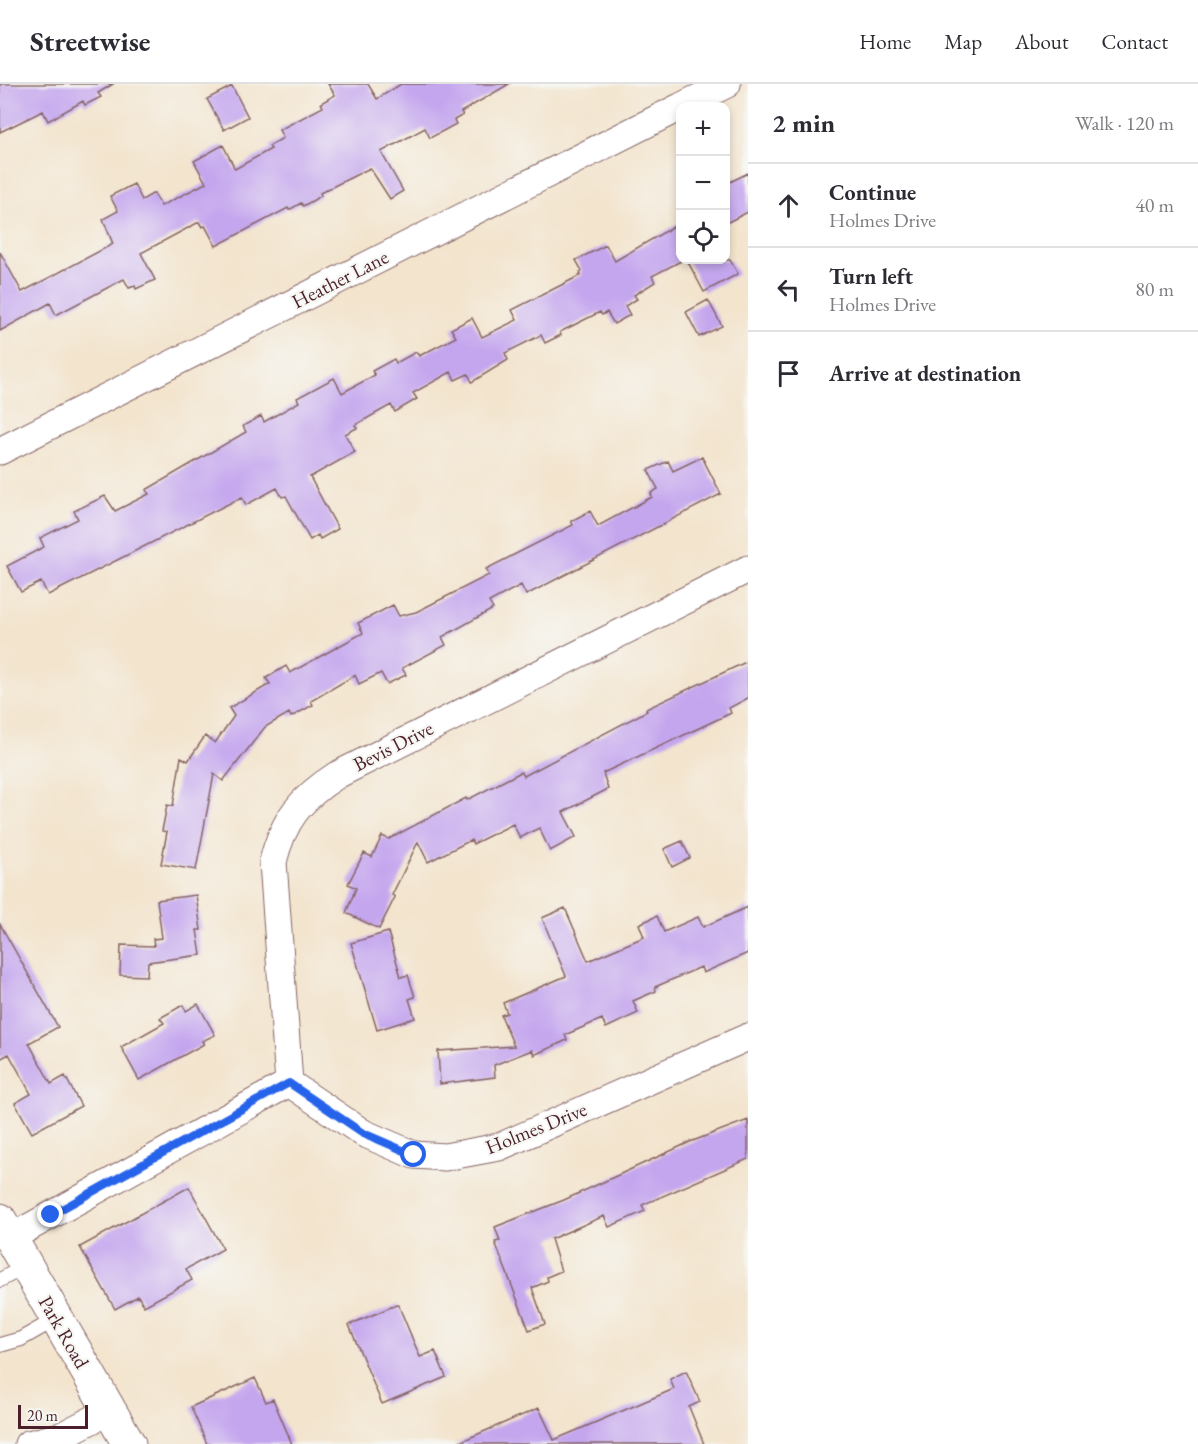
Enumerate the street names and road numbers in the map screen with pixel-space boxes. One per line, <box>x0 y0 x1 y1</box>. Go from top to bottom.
street label: Heather Lane <box>287 243 393 314</box>
street label: Bevis Drive <box>349 715 438 777</box>
street label: Holmes Drive <box>481 1096 591 1160</box>
street label: Park Road <box>33 1291 96 1374</box>

